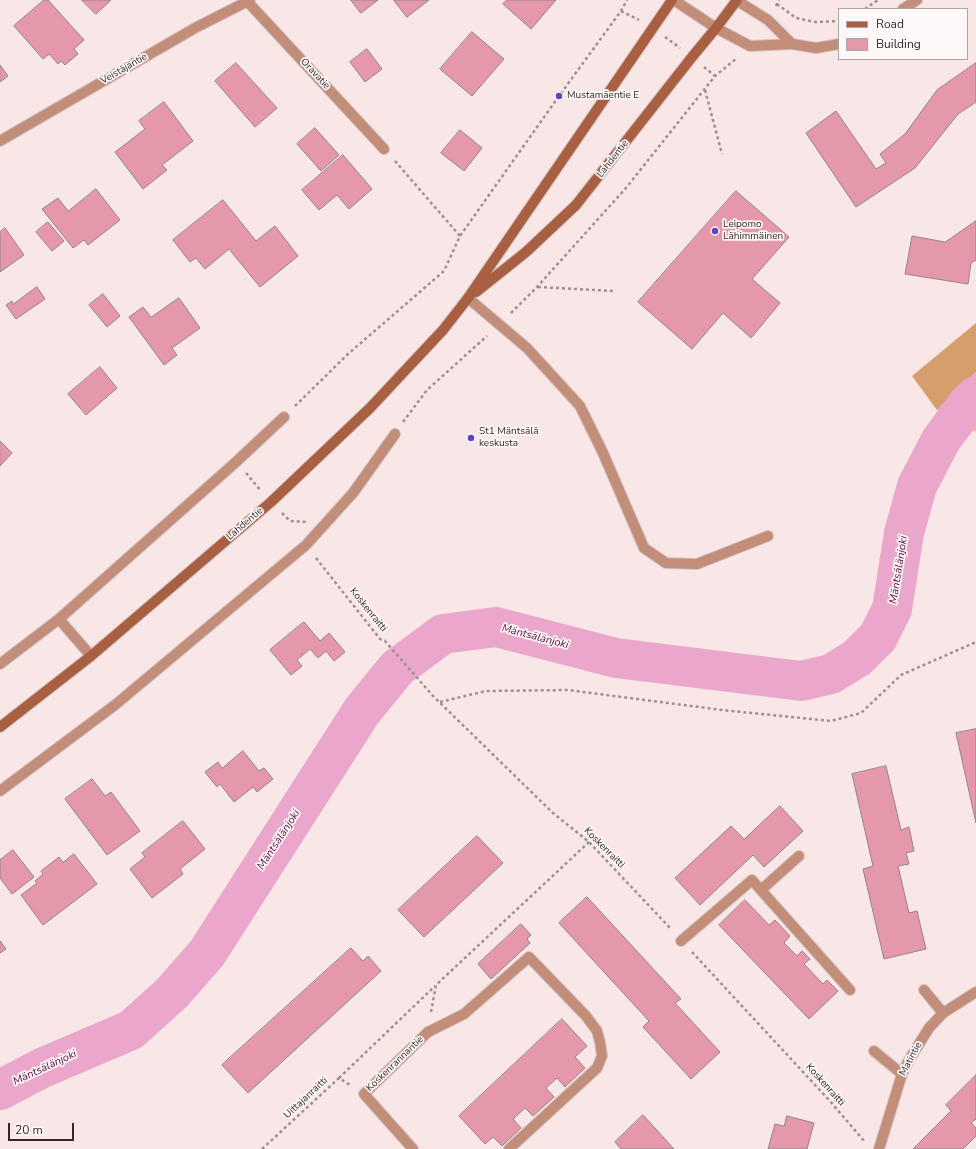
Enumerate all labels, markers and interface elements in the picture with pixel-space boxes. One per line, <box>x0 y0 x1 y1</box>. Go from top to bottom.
legend <box>838 8 968 60</box>
text: Road <box>876 16 904 32</box>
text: Building <box>876 36 921 52</box>
street label: Veistäjäntie <box>98 51 150 87</box>
street label: Oravatie <box>298 56 332 92</box>
place label: Mustamäentie E <box>567 90 639 102</box>
marker: Mustamäentie E <box>554 91 564 101</box>
street label: Lahdentie <box>595 138 631 180</box>
place label: Leipomo Lähimmäinen <box>723 219 783 242</box>
marker: Leipomo Lähimmäinen <box>710 226 720 236</box>
place label: St1 Mäntsälä keskusta <box>479 426 539 450</box>
marker: St1 Mäntsälä keskusta <box>466 433 476 443</box>
street label: Lahdentie <box>224 505 266 543</box>
water label: Mäntsälänjoki <box>887 535 911 605</box>
street label: Koskenraitti <box>347 586 389 634</box>
water label: Mäntsälänjoki <box>500 622 570 652</box>
water label: Mäntsälänjoki <box>255 808 303 872</box>
street label: Koskenraitti <box>581 825 627 871</box>
street label: Koskenrannantie <box>364 1034 426 1094</box>
street label: Matintie <box>897 1040 925 1078</box>
water label: Mäntsälänjoki <box>11 1048 79 1088</box>
street label: Koskenraitti <box>803 1061 847 1109</box>
street label: Uittajanraitti <box>282 1075 330 1121</box>
scale bar <box>10 1115 76 1141</box>
text: 20 m <box>15 1122 43 1138</box>

